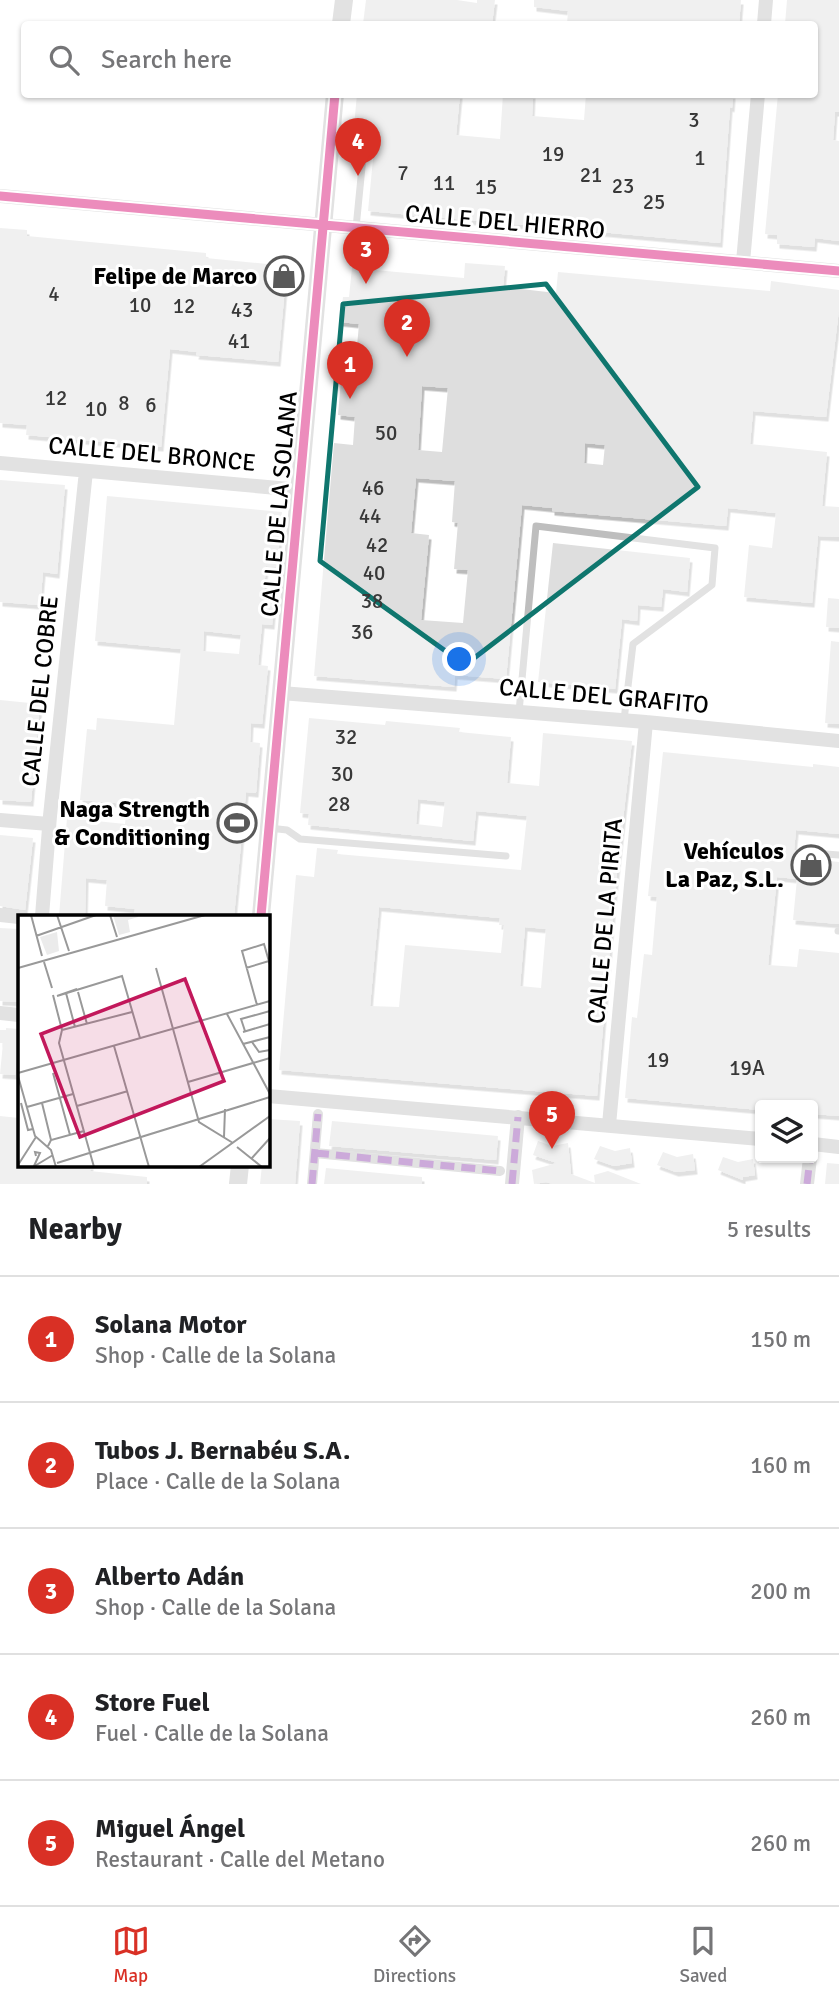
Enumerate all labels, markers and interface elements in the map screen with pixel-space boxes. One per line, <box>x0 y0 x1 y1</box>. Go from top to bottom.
search box <box>21 21 818 98</box>
icon: search <box>45 41 83 79</box>
text: Search here <box>101 44 232 76</box>
house number: 3 <box>688 107 700 133</box>
pin: 4 <box>335 118 381 176</box>
house number: 19 <box>542 141 564 167</box>
house number: 1 <box>694 145 706 171</box>
house number: 7 <box>397 160 409 186</box>
house number: 21 <box>580 162 602 188</box>
house number: 11 <box>433 170 455 196</box>
house number: 23 <box>612 173 634 199</box>
house number: 15 <box>475 174 497 200</box>
house number: 25 <box>643 189 665 215</box>
street label: CALLE DEL HIERRO <box>404 198 606 246</box>
pin: 3 <box>343 226 389 284</box>
shop icon: Felipe de Marco <box>263 255 305 297</box>
place label: Felipe de Marco <box>93 261 257 291</box>
house number: 4 <box>48 281 60 307</box>
house number: 10 <box>129 292 151 318</box>
house number: 12 <box>173 293 195 319</box>
house number: 43 <box>231 297 253 323</box>
pin: 2 <box>384 299 430 357</box>
house number: 41 <box>228 328 250 354</box>
pin: 1 <box>327 341 373 399</box>
house number: 12 <box>45 385 67 411</box>
house number: 8 <box>118 390 130 416</box>
street label: CALLE DE LA SOLANA <box>254 390 304 618</box>
house number: 6 <box>145 392 157 418</box>
house number: 10 <box>85 396 107 422</box>
house number: 50 <box>375 420 397 446</box>
street label: CALLE DEL BRONCE <box>47 430 257 478</box>
house number: 46 <box>362 475 384 501</box>
house number: 44 <box>359 503 381 529</box>
house number: 42 <box>366 532 388 558</box>
house number: 40 <box>363 560 385 586</box>
house number: 38 <box>361 588 383 614</box>
street label: CALLE DEL COBRE <box>15 594 65 788</box>
house number: 36 <box>351 619 373 645</box>
your location <box>442 642 476 676</box>
street label: CALLE DEL GRAFITO <box>498 672 710 720</box>
house number: 32 <box>335 724 357 750</box>
house number: 30 <box>331 761 353 787</box>
house number: 28 <box>328 791 350 817</box>
place label: Naga Strength & Conditioning <box>54 794 210 852</box>
sports icon: Naga Strength & Conditioning <box>216 802 258 844</box>
street label: CALLE DE LA PIRITA <box>581 817 629 1025</box>
place label: Vehículos La Paz, S.L. <box>665 836 784 894</box>
shop icon: Vehículos La Paz, S.L. <box>790 844 832 886</box>
inset map <box>18 915 270 1167</box>
house number: 19 <box>647 1047 669 1073</box>
house number: 19A <box>729 1055 765 1081</box>
pin: 5 <box>529 1091 575 1149</box>
map controls <box>755 1100 818 1163</box>
button: layers <box>755 1100 818 1163</box>
text: Nearby <box>28 1211 122 1248</box>
text: 5 results <box>727 1215 811 1244</box>
text: Solana Motor <box>95 1309 247 1341</box>
text: 1 <box>45 1325 57 1354</box>
text: 150 m <box>750 1325 811 1354</box>
text: Shop · Calle de la Solana <box>95 1341 336 1370</box>
text: Tubos J. Bernabéu S.A. <box>95 1435 351 1467</box>
text: 2 <box>45 1451 57 1480</box>
text: 160 m <box>750 1451 811 1480</box>
text: Place · Calle de la Solana <box>95 1467 340 1496</box>
text: Alberto Adán <box>95 1561 244 1593</box>
text: 3 <box>45 1577 57 1606</box>
text: 200 m <box>750 1577 811 1606</box>
text: Shop · Calle de la Solana <box>95 1593 336 1622</box>
text: Store Fuel <box>95 1687 210 1719</box>
text: 4 <box>45 1703 57 1732</box>
text: 260 m <box>750 1703 811 1732</box>
text: Fuel · Calle de la Solana <box>95 1719 329 1748</box>
text: Miguel Ángel <box>95 1813 245 1845</box>
text: 5 <box>45 1829 57 1858</box>
text: 260 m <box>750 1829 811 1858</box>
text: Restaurant · Calle del Metano <box>95 1845 385 1874</box>
tab: Map <box>112 1922 150 1988</box>
tab: Directions <box>373 1922 456 1988</box>
tab: Saved <box>679 1922 727 1988</box>

